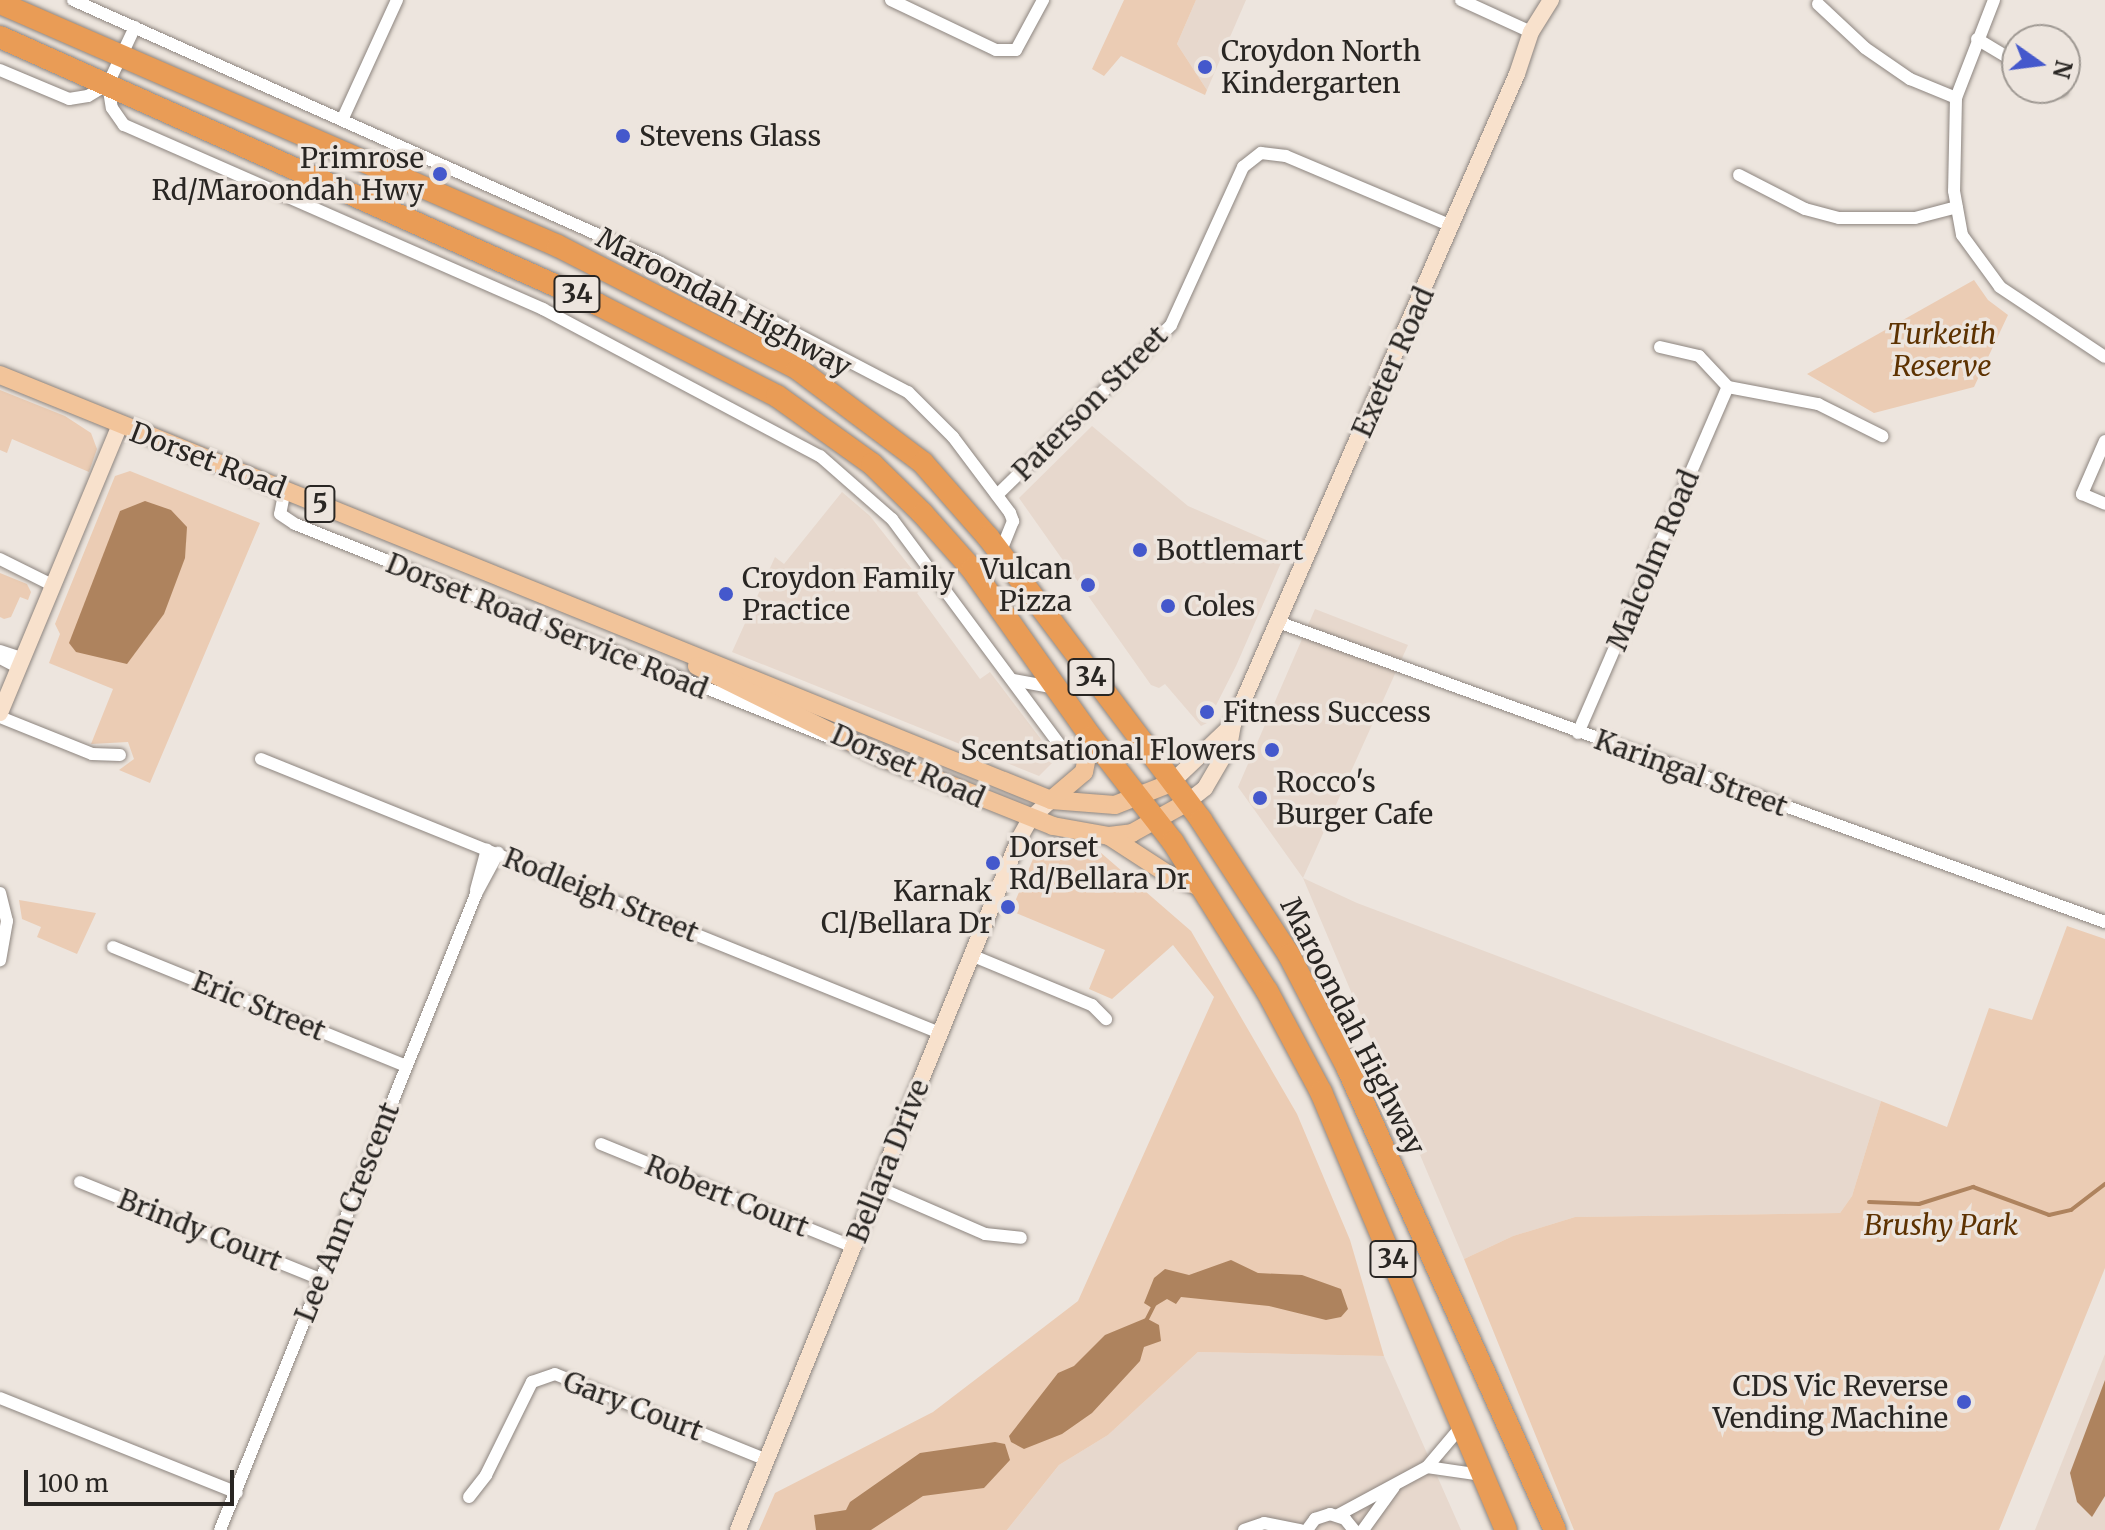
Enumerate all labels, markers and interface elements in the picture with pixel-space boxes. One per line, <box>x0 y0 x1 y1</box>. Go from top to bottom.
north arrow <box>2001 24 2081 104</box>
place label: Croydon North Kindergarten <box>1221 34 1421 100</box>
text: N <box>2047 57 2078 81</box>
marker: Croydon North Kindergarten <box>1196 58 1214 76</box>
place label: Stevens Glass <box>639 119 821 153</box>
marker: Stevens Glass <box>614 127 632 145</box>
place label: Primrose Rd/Maroondah Hwy <box>152 141 424 207</box>
marker: Primrose Rd/Maroondah Hwy <box>431 165 449 183</box>
street label: Maroondah Highway <box>591 221 857 383</box>
road number: 34 <box>553 272 601 316</box>
street label: Exeter Road <box>1345 282 1441 442</box>
park label: Turkeith Reserve <box>1888 317 1996 383</box>
street label: Paterson Street <box>1006 319 1174 487</box>
street label: Dorset Road <box>125 415 291 505</box>
street label: Malcolm Road <box>1600 465 1706 655</box>
road number: 5 <box>304 482 336 526</box>
place label: Bottlemart <box>1156 533 1303 567</box>
marker: Bottlemart <box>1131 541 1149 559</box>
street label: Dorset Road Service Road <box>381 546 713 706</box>
place label: Vulcan Pizza <box>981 552 1072 618</box>
place label: Croydon Family Practice <box>742 561 955 627</box>
marker: Vulcan Pizza <box>1079 576 1097 594</box>
marker: Croydon Family Practice <box>717 585 735 603</box>
place label: Coles <box>1184 589 1255 623</box>
marker: Coles <box>1159 597 1177 615</box>
road number: 34 <box>1067 655 1115 699</box>
place label: Fitness Success <box>1223 695 1431 729</box>
marker: Fitness Success <box>1198 703 1216 721</box>
street label: Dorset Road <box>826 717 990 815</box>
street label: Karingal Street <box>1590 723 1792 823</box>
place label: Scentsational Flowers <box>961 733 1256 767</box>
marker: Scentsational Flowers <box>1263 741 1281 759</box>
place label: Rocco's Burger Cafe <box>1276 765 1433 831</box>
marker: Rocco's Burger Cafe <box>1251 789 1269 807</box>
place label: Dorset Rd/Bellara Dr <box>1009 830 1189 896</box>
street label: Rodleigh Street <box>499 841 703 949</box>
marker: Dorset Rd/Bellara Dr <box>984 854 1002 872</box>
place label: Karnak Cl/Bellara Dr <box>821 874 992 940</box>
street label: Maroondah Highway <box>1274 892 1432 1160</box>
marker: Karnak Cl/Bellara Dr <box>999 898 1017 916</box>
street label: Eric Street <box>188 964 330 1048</box>
street label: Bellara Drive <box>840 1074 936 1248</box>
street label: Lee Ann Crescent <box>288 1097 406 1327</box>
street label: Robert Court <box>640 1148 814 1244</box>
street label: Brindy Court <box>113 1182 287 1278</box>
park label: Brushy Park <box>1864 1208 2018 1242</box>
road number: 34 <box>1369 1237 1417 1281</box>
street label: Gary Court <box>559 1364 707 1448</box>
place label: CDS Vic Reverse Vending Machine <box>1713 1369 1948 1435</box>
marker: CDS Vic Reverse Vending Machine <box>1955 1393 1973 1411</box>
scale bar <box>28 1454 238 1504</box>
text: 100 m <box>38 1468 108 1499</box>

